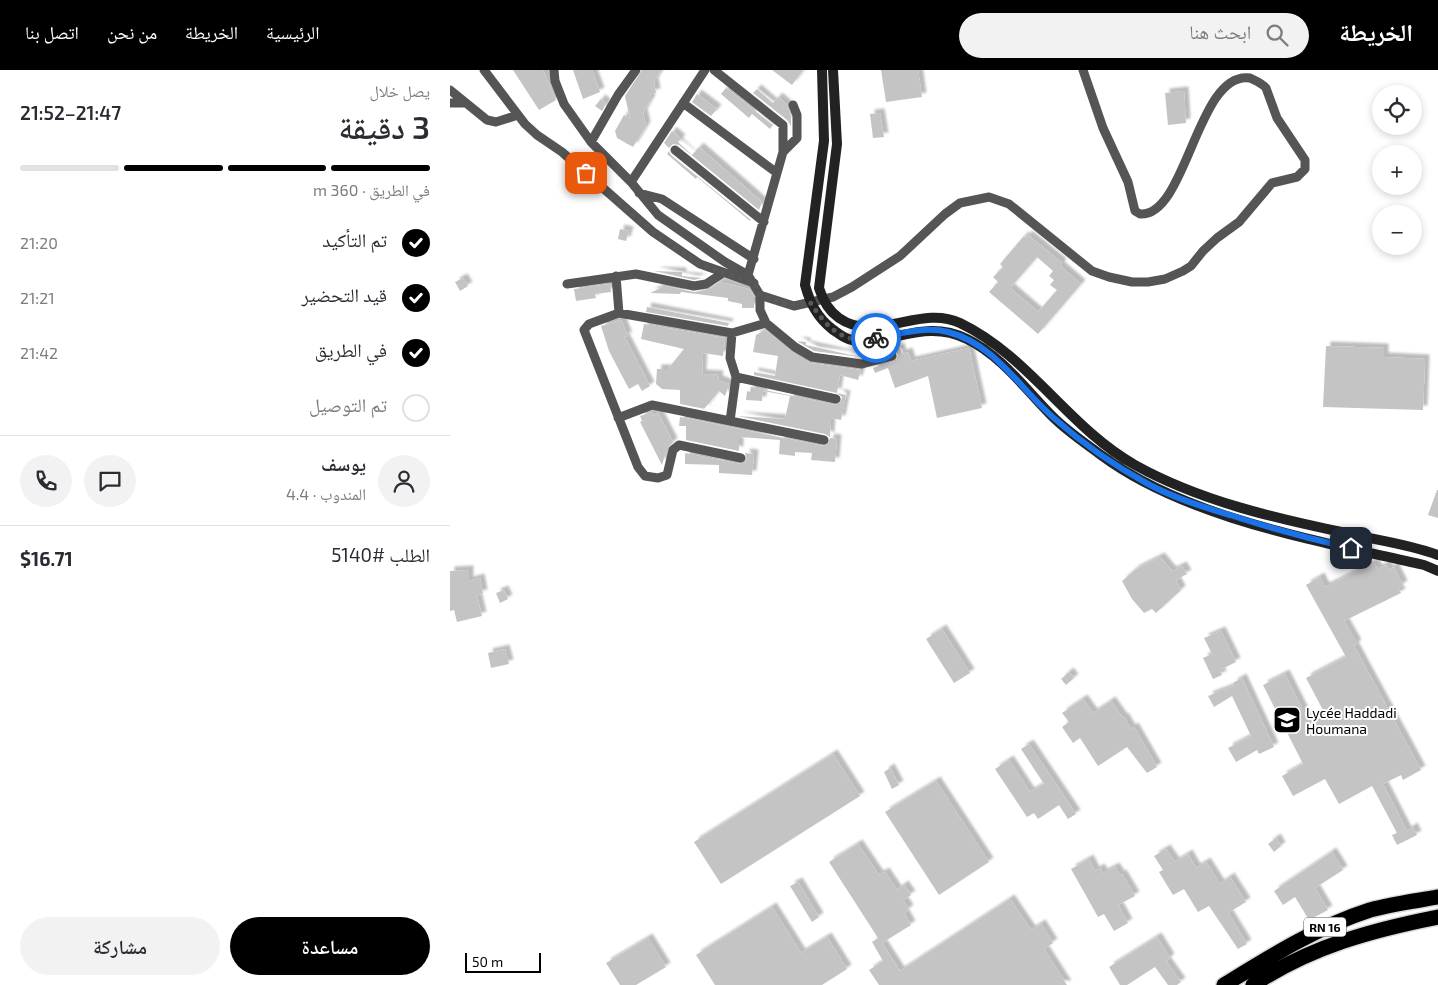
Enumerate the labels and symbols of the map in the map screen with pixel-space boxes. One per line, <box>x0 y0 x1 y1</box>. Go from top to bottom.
pin <box>565 152 607 194</box>
courier <box>851 313 901 363</box>
pin <box>1330 527 1372 569</box>
place label: Lycée Haddadi Houmana <box>1306 704 1397 737</box>
school or university icon: Lycée Haddadi Houmana <box>1272 705 1302 735</box>
road number: RN 16 <box>1304 918 1346 936</box>
scale bar <box>465 950 541 973</box>

